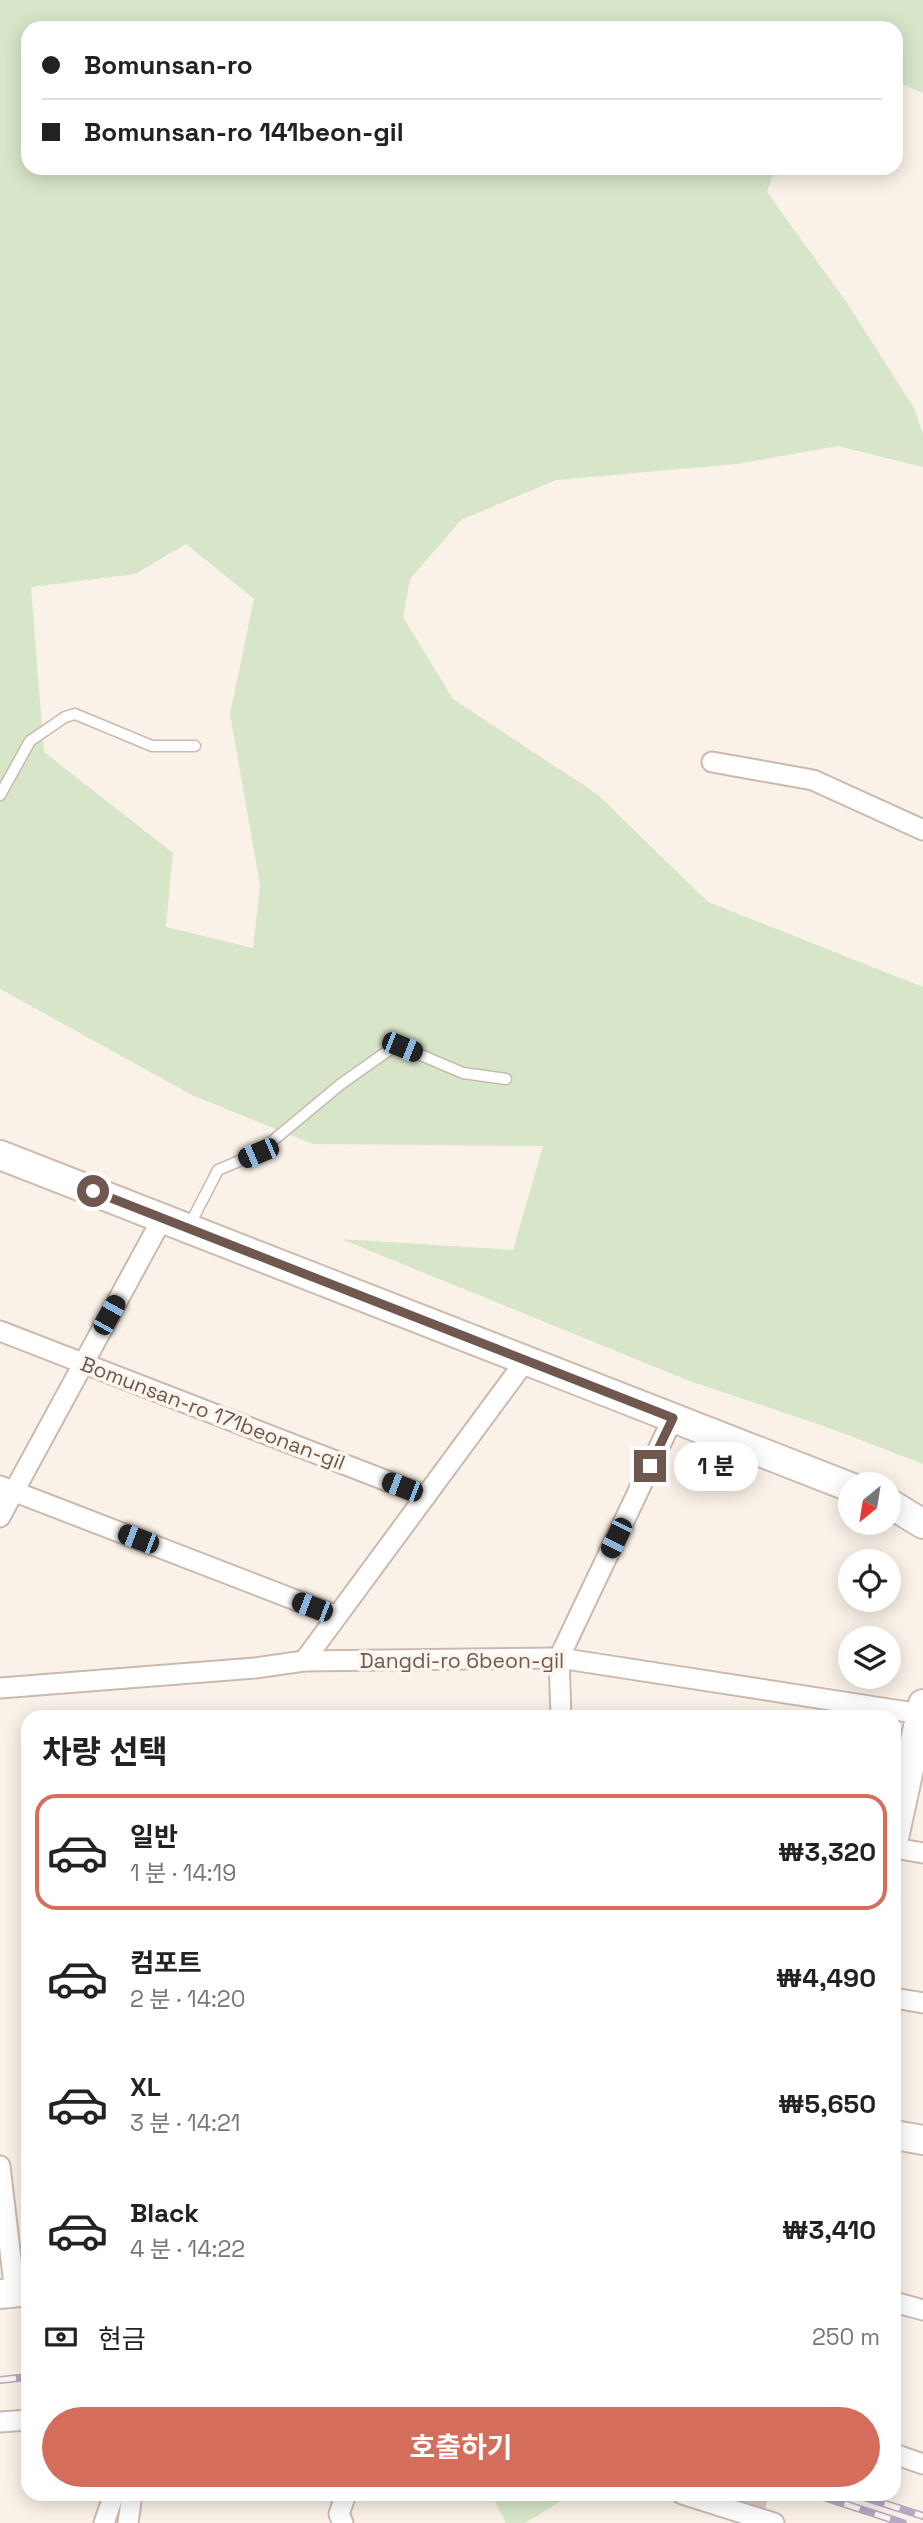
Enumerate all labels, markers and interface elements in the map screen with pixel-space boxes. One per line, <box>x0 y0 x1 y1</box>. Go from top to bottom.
text: Bomunsan-ro <box>84 48 253 82</box>
text: Bomunsan-ro 141beon-gil <box>84 115 404 149</box>
car <box>379 1029 426 1065</box>
car <box>235 1135 282 1171</box>
route start <box>77 1175 109 1207</box>
car <box>90 1292 129 1338</box>
street label: Bomunsan-ro 171beonan-gil <box>77 1350 349 1476</box>
callout: 1 분 <box>674 1442 758 1490</box>
route end <box>634 1450 666 1482</box>
text: 1 분 <box>697 1451 735 1481</box>
car <box>379 1470 426 1504</box>
north arrow <box>838 1472 901 1535</box>
map controls <box>838 1472 901 1689</box>
car <box>598 1515 635 1561</box>
car <box>115 1522 162 1556</box>
button: locate <box>838 1549 901 1612</box>
car <box>289 1590 336 1624</box>
button: layers <box>838 1626 901 1689</box>
street label: Dangdi-ro 6beon-gil <box>360 1647 564 1674</box>
text: 차량 선택 <box>42 1732 168 1772</box>
text: 일반 <box>130 1820 178 1854</box>
icon: car <box>46 1821 109 1884</box>
text: ₩3,320 <box>778 1835 876 1869</box>
text: 1 분 · 14:19 <box>130 1858 236 1888</box>
text: 컴포트 <box>130 1946 202 1980</box>
icon: car <box>46 1947 109 2010</box>
text: ₩4,490 <box>776 1961 876 1995</box>
text: 2 분 · 14:20 <box>130 1984 245 2014</box>
text: XL <box>130 2070 161 2104</box>
icon: car <box>46 2073 109 2136</box>
text: ₩5,650 <box>778 2087 876 2121</box>
text: 3 분 · 14:21 <box>130 2108 240 2138</box>
text: Black <box>130 2196 199 2230</box>
icon: car <box>46 2199 109 2262</box>
text: ₩3,410 <box>782 2213 876 2247</box>
text: 4 분 · 14:22 <box>130 2234 245 2264</box>
icon: cash <box>42 2318 80 2356</box>
text: 현금 <box>98 2322 146 2356</box>
text: 250 m <box>812 2322 880 2352</box>
button: 호출하기 <box>42 2407 880 2487</box>

